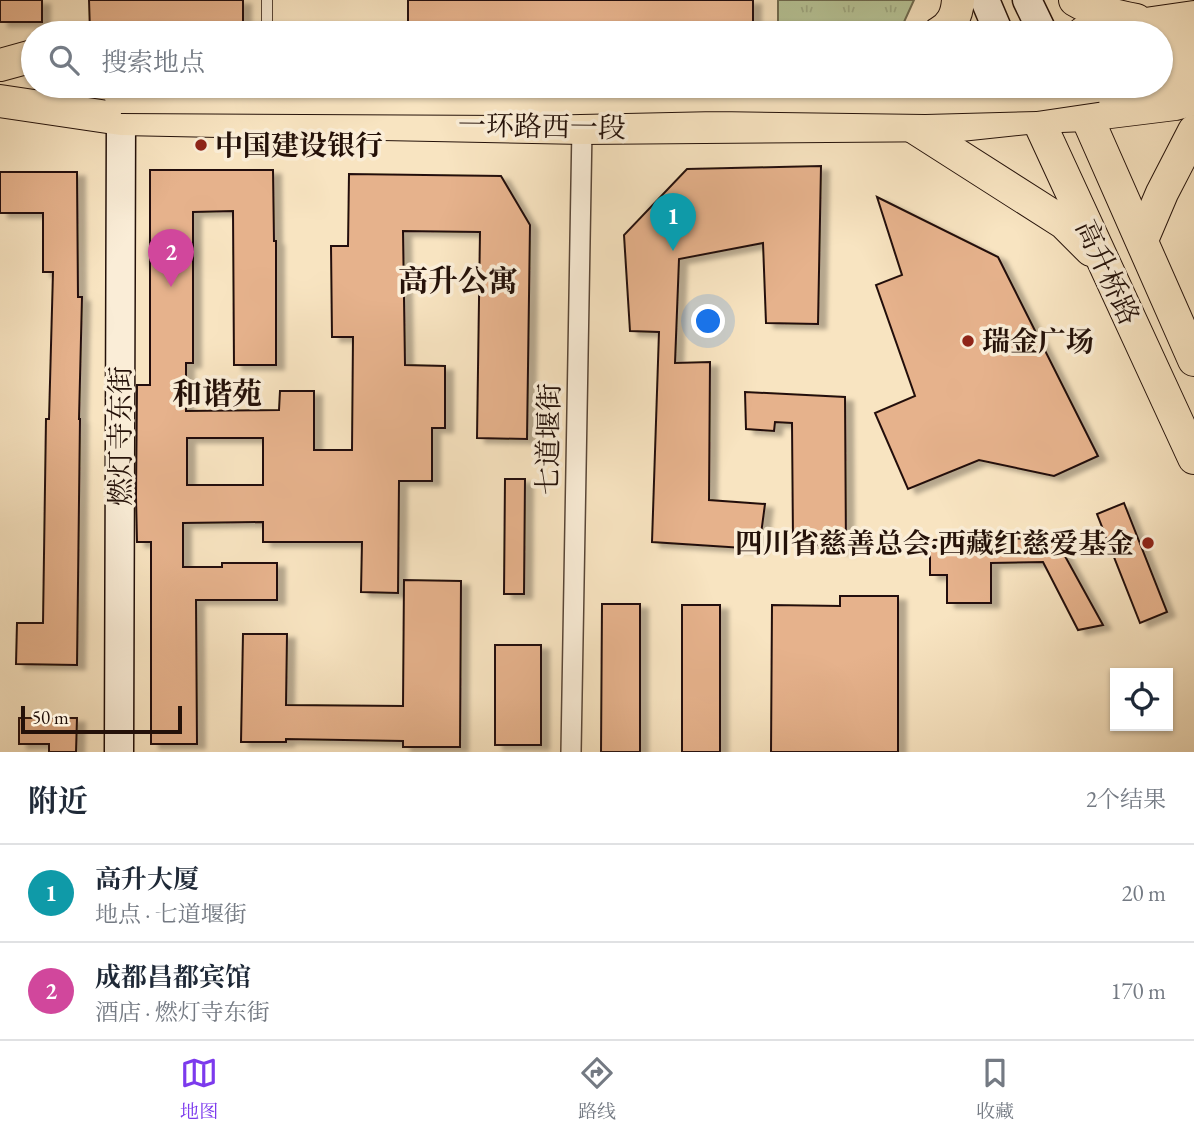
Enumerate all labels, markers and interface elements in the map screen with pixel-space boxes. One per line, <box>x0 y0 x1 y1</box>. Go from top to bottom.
search box <box>21 21 1173 98</box>
icon: search <box>45 41 83 79</box>
text: 搜索地点 <box>101 45 205 79</box>
street label: 一环路西一段 <box>458 107 626 145</box>
place label: 中国建设银行 <box>215 127 383 163</box>
marker: 中国建设银行 <box>193 137 209 153</box>
pin: 1 <box>650 193 696 251</box>
street label: 高升桥路 <box>1068 214 1148 330</box>
pin: 2 <box>148 229 194 287</box>
district label: 高升公寓 <box>398 261 518 300</box>
your location <box>691 304 725 338</box>
place label: 瑞金广场 <box>982 323 1094 359</box>
marker: 瑞金广场 <box>960 333 976 349</box>
street label: 燃灯寺东街 <box>102 366 138 506</box>
district label: 和谐苑 <box>172 374 262 413</box>
street label: 七道堰街 <box>529 383 567 495</box>
place label: 四川省慈善总会·西藏红慈爱基金 <box>735 525 1134 561</box>
marker: 四川省慈善总会·西藏红慈爱基金 <box>1140 535 1156 551</box>
map controls <box>1110 668 1173 731</box>
button: locate <box>1110 668 1173 731</box>
scale bar <box>21 703 182 735</box>
text: 50 m <box>32 705 69 730</box>
text: 附近 <box>28 781 88 820</box>
text: 2个结果 <box>1086 784 1166 814</box>
text: 高升大厦 <box>95 862 199 896</box>
text: 1 <box>45 878 57 908</box>
text: 20 m <box>1121 878 1166 908</box>
text: 地点 · 七道堰街 <box>95 899 247 929</box>
text: 成都昌都宾馆 <box>95 960 251 994</box>
text: 2 <box>45 976 57 1006</box>
text: 170 m <box>1110 976 1166 1006</box>
text: 酒店 · 燃灯寺东街 <box>95 997 270 1027</box>
tab: 地图 <box>180 1054 218 1124</box>
tab: 路线 <box>578 1054 616 1124</box>
tab: 收藏 <box>976 1054 1014 1124</box>

